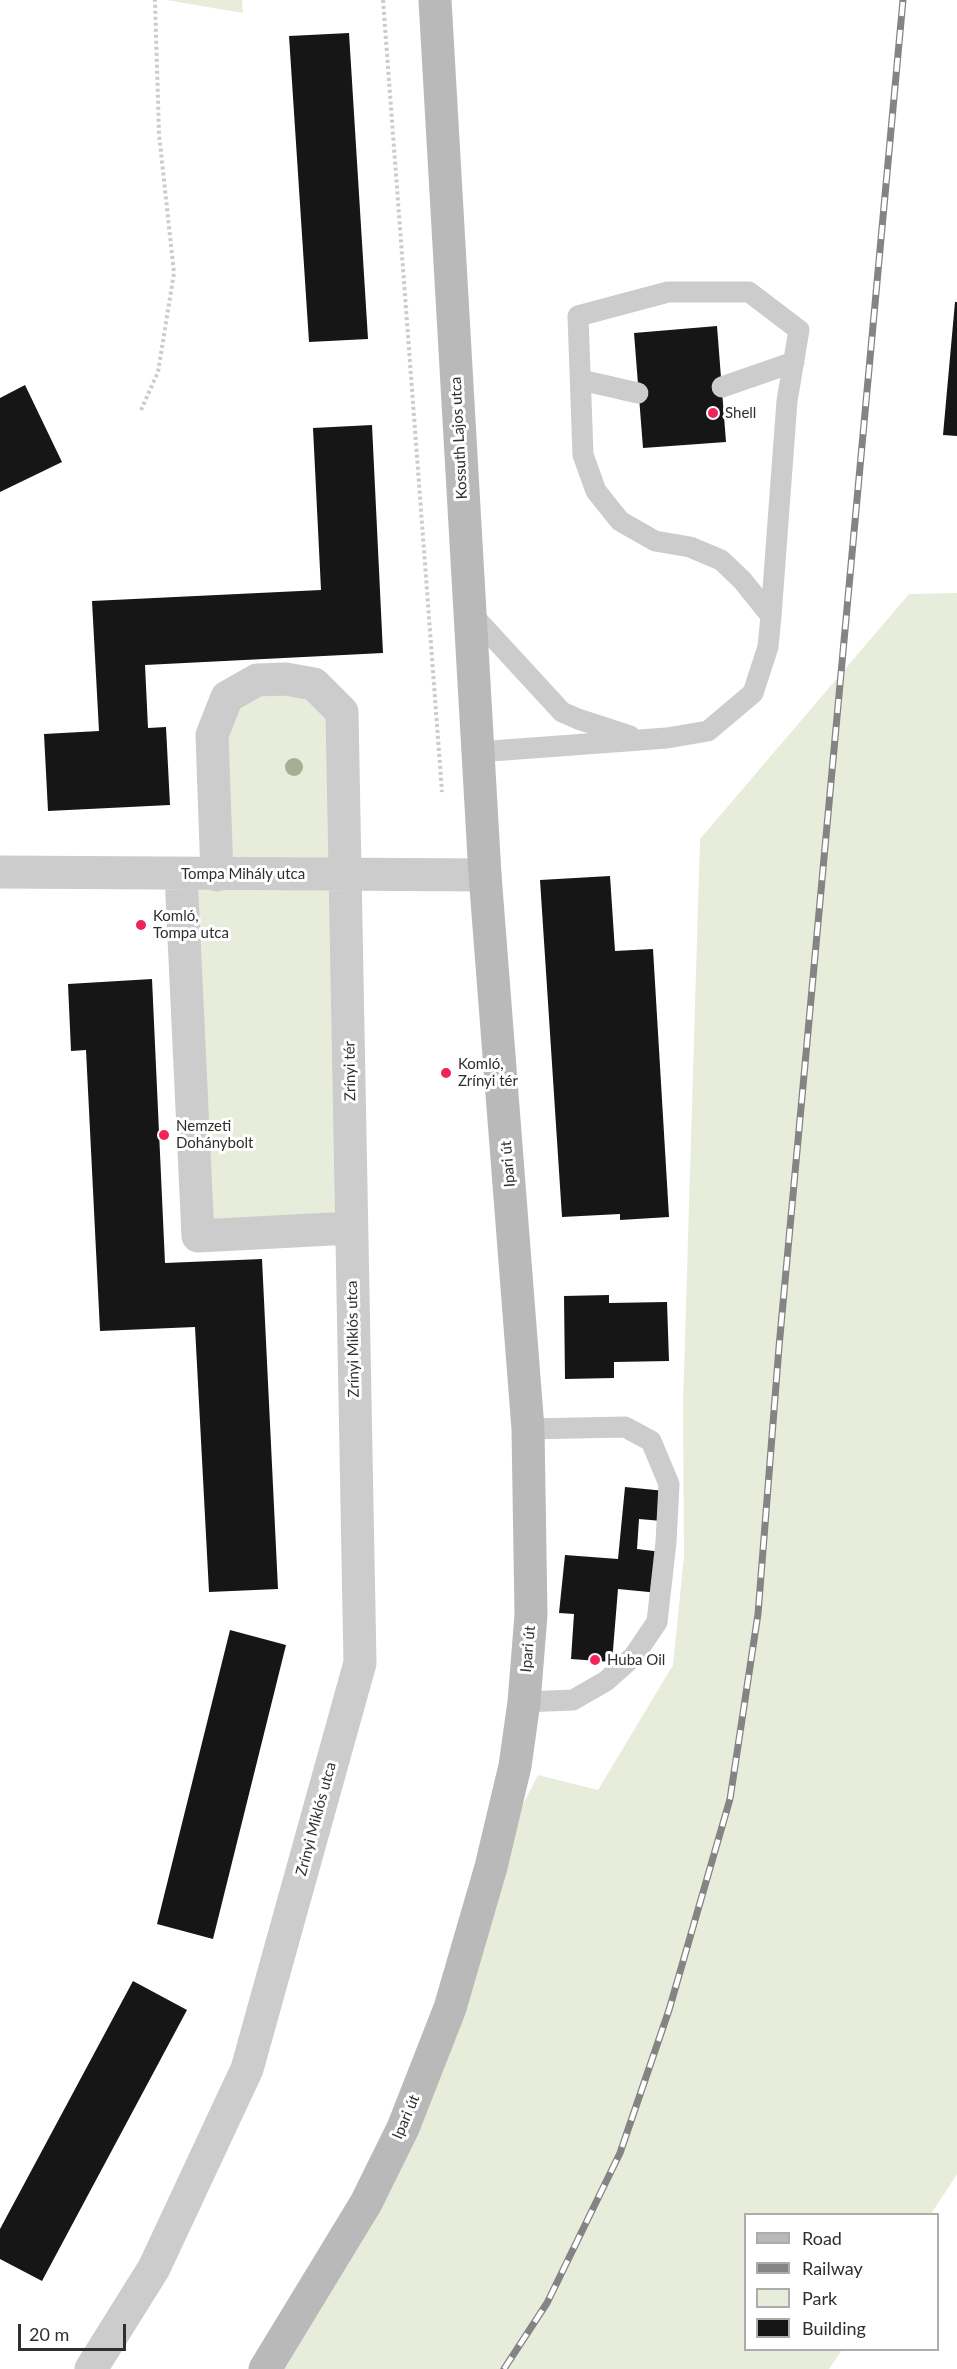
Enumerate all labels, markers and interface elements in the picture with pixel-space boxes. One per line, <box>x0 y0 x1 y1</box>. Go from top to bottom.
street label: Kossuth Lajos utca <box>447 376 471 500</box>
place label: Shell <box>725 404 756 422</box>
marker: Shell <box>706 406 720 420</box>
street label: Tompa Mihály utca <box>181 865 305 883</box>
place label: Komló, Tompa utca <box>153 907 229 942</box>
marker: Komló, Tompa utca <box>134 918 148 932</box>
street label: Zrínyi tér <box>340 1041 360 1101</box>
place label: Komló, Zrínyi tér <box>458 1055 518 1090</box>
marker: Komló, Zrínyi tér <box>439 1066 453 1080</box>
place label: Nemzeti Dohánybolt <box>176 1117 253 1152</box>
marker: Nemzeti Dohánybolt <box>157 1128 171 1142</box>
street label: Ipari út <box>497 1140 519 1188</box>
street label: Zrínyi Miklós utca <box>343 1280 363 1398</box>
street label: Ipari út <box>517 1625 539 1673</box>
place label: Huba Oil <box>607 1651 665 1669</box>
marker: Huba Oil <box>588 1653 602 1667</box>
street label: Zrínyi Miklós utca <box>292 1760 340 1878</box>
street label: Ipari út <box>389 2092 423 2142</box>
legend <box>744 2213 939 2351</box>
text: Road <box>802 2227 842 2249</box>
text: Railway <box>802 2257 863 2279</box>
text: Park <box>802 2287 837 2309</box>
scale bar <box>21 2312 129 2350</box>
text: Building <box>802 2317 866 2339</box>
text: 20 m <box>29 2323 69 2345</box>

